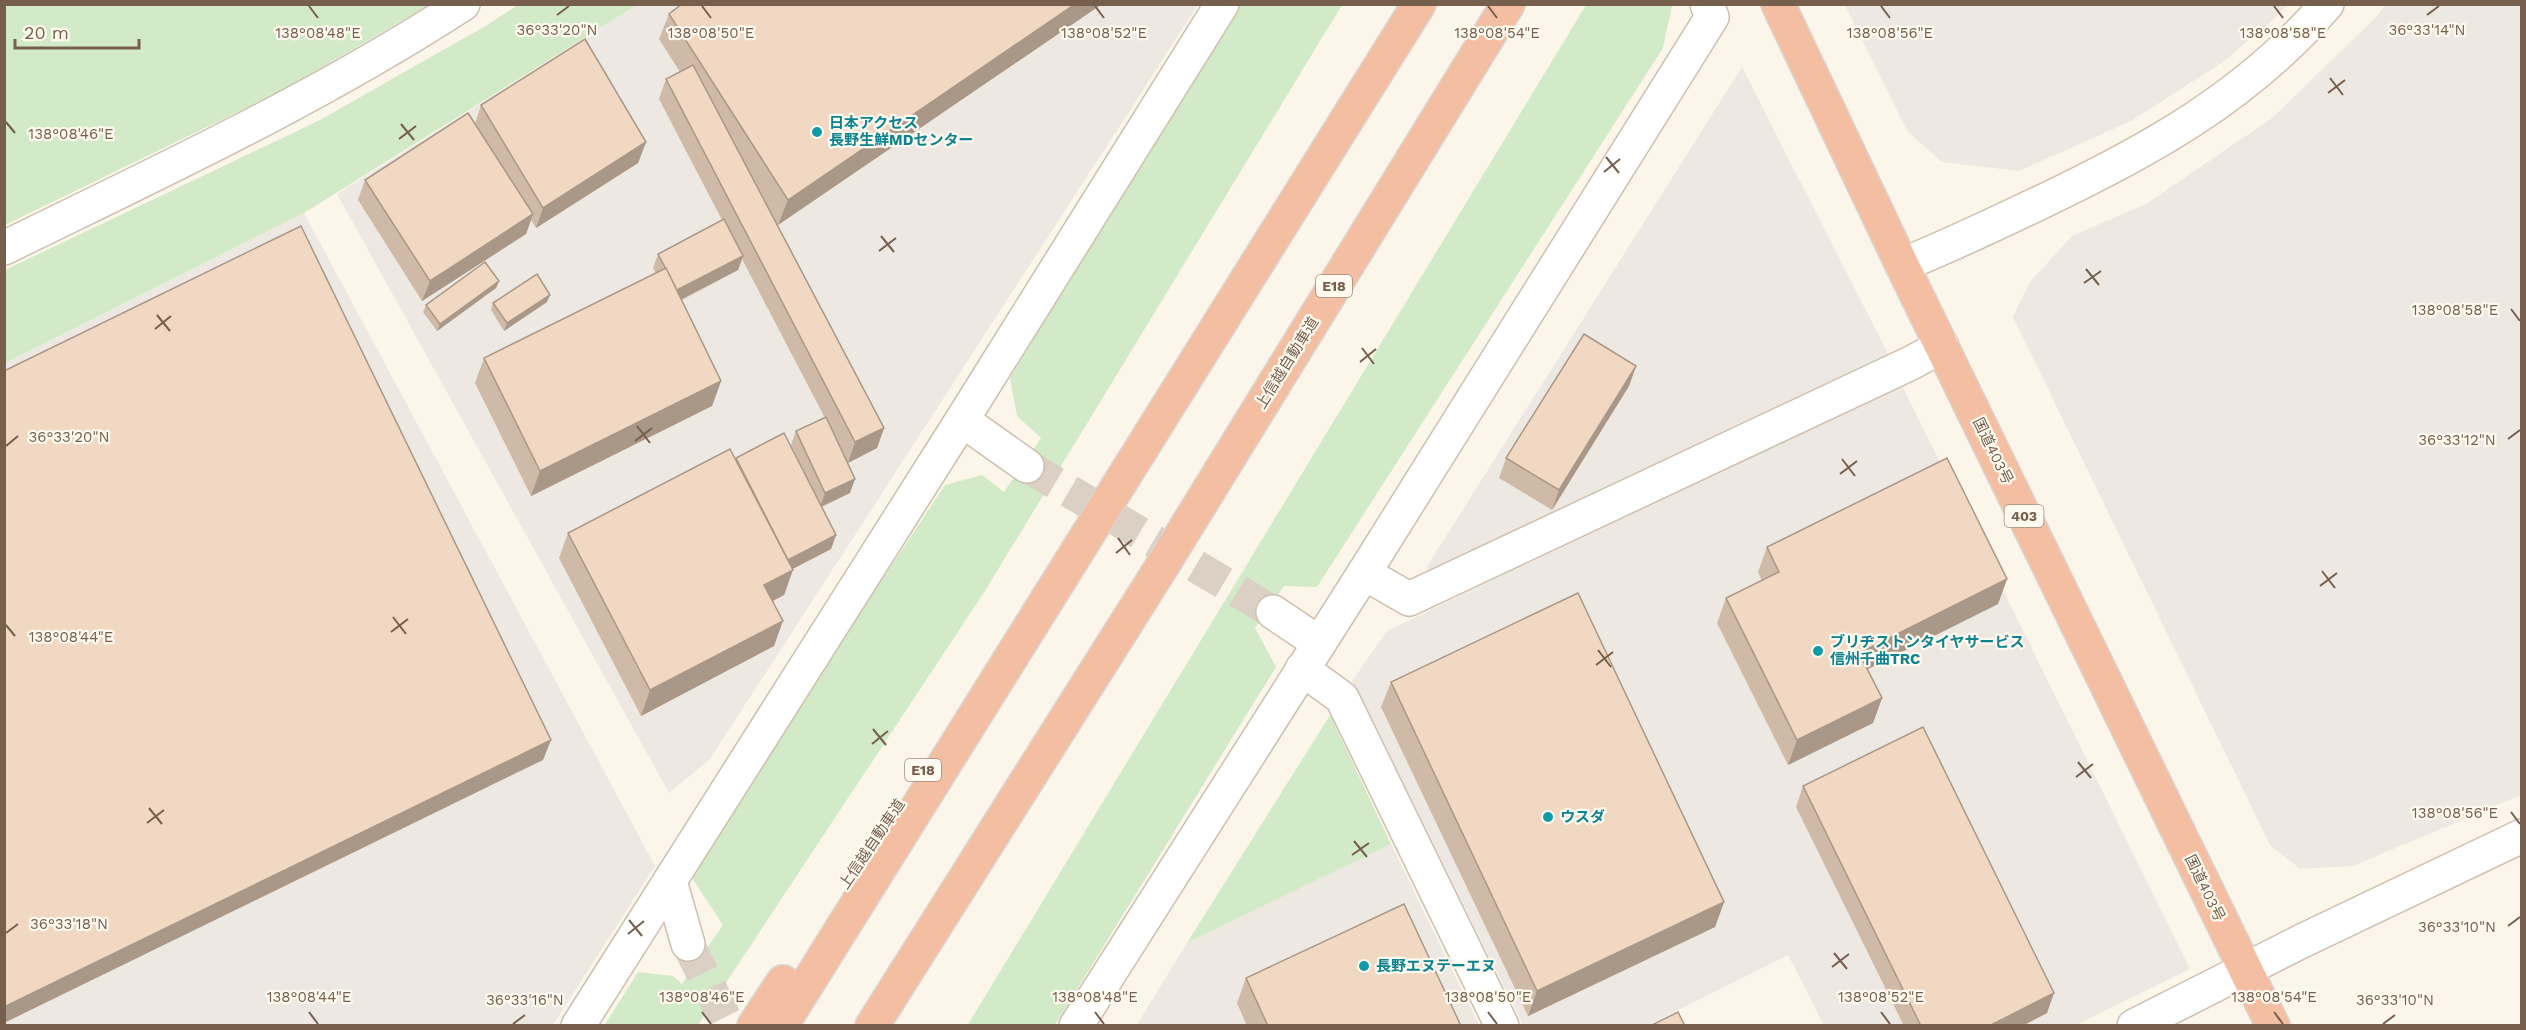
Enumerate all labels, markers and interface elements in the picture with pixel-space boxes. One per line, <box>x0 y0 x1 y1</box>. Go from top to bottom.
scale bar <box>15 12 140 50</box>
text: 36°33'20"N <box>517 21 597 39</box>
text: 36°33'14"N <box>2388 21 2466 39</box>
text: 20 m <box>24 22 69 43</box>
text: 138°08'48"E <box>275 24 361 42</box>
text: 138°08'50"E <box>668 24 754 42</box>
text: 138°08'52"E <box>1061 24 1147 42</box>
text: 138°08'54"E <box>1454 24 1540 42</box>
text: 138°08'56"E <box>1847 24 1933 42</box>
text: 138°08'58"E <box>2240 24 2326 42</box>
place label: 日本アクセス 長野生鮮MDセンター <box>829 114 973 149</box>
text: 138°08'46"E <box>28 125 114 143</box>
marker: 日本アクセス 長野生鮮MDセンター <box>810 125 824 139</box>
road number: E18 <box>1316 275 1352 297</box>
text: 138°08'58"E <box>2412 301 2498 319</box>
street label: 上信越自動車道 <box>1252 314 1322 412</box>
street label: 国道403号 <box>1969 415 2017 487</box>
text: 36°33'20"N <box>29 428 109 446</box>
text: 36°33'12"N <box>2418 431 2496 449</box>
road number: 403 <box>2004 505 2044 527</box>
text: 138°08'44"E <box>29 628 113 646</box>
place label: ブリヂストンタイヤサービス 信州千曲TRC <box>1830 633 2025 668</box>
marker: ブリヂストンタイヤサービス 信州千曲TRC <box>1811 644 1825 658</box>
road number: E18 <box>905 759 941 781</box>
street label: 上信越自動車道 <box>835 795 909 893</box>
text: 138°08'56"E <box>2412 804 2498 822</box>
place label: ウスダ <box>1560 808 1605 826</box>
marker: ウスダ <box>1541 810 1555 824</box>
street label: 国道403号 <box>2181 852 2229 924</box>
text: 36°33'18"N <box>30 915 108 933</box>
text: 36°33'10"N <box>2418 918 2496 936</box>
place label: 長野エヌテーエヌ <box>1376 957 1496 975</box>
marker: 長野エヌテーエヌ <box>1357 959 1371 973</box>
text: 138°08'44"E <box>267 988 351 1006</box>
text: 138°08'46"E <box>659 988 745 1006</box>
text: 138°08'48"E <box>1052 988 1138 1006</box>
text: 138°08'50"E <box>1445 988 1531 1006</box>
text: 138°08'52"E <box>1838 988 1924 1006</box>
text: 138°08'54"E <box>2231 988 2317 1006</box>
text: 36°33'16"N <box>486 991 564 1009</box>
text: 36°33'10"N <box>2356 991 2434 1009</box>

